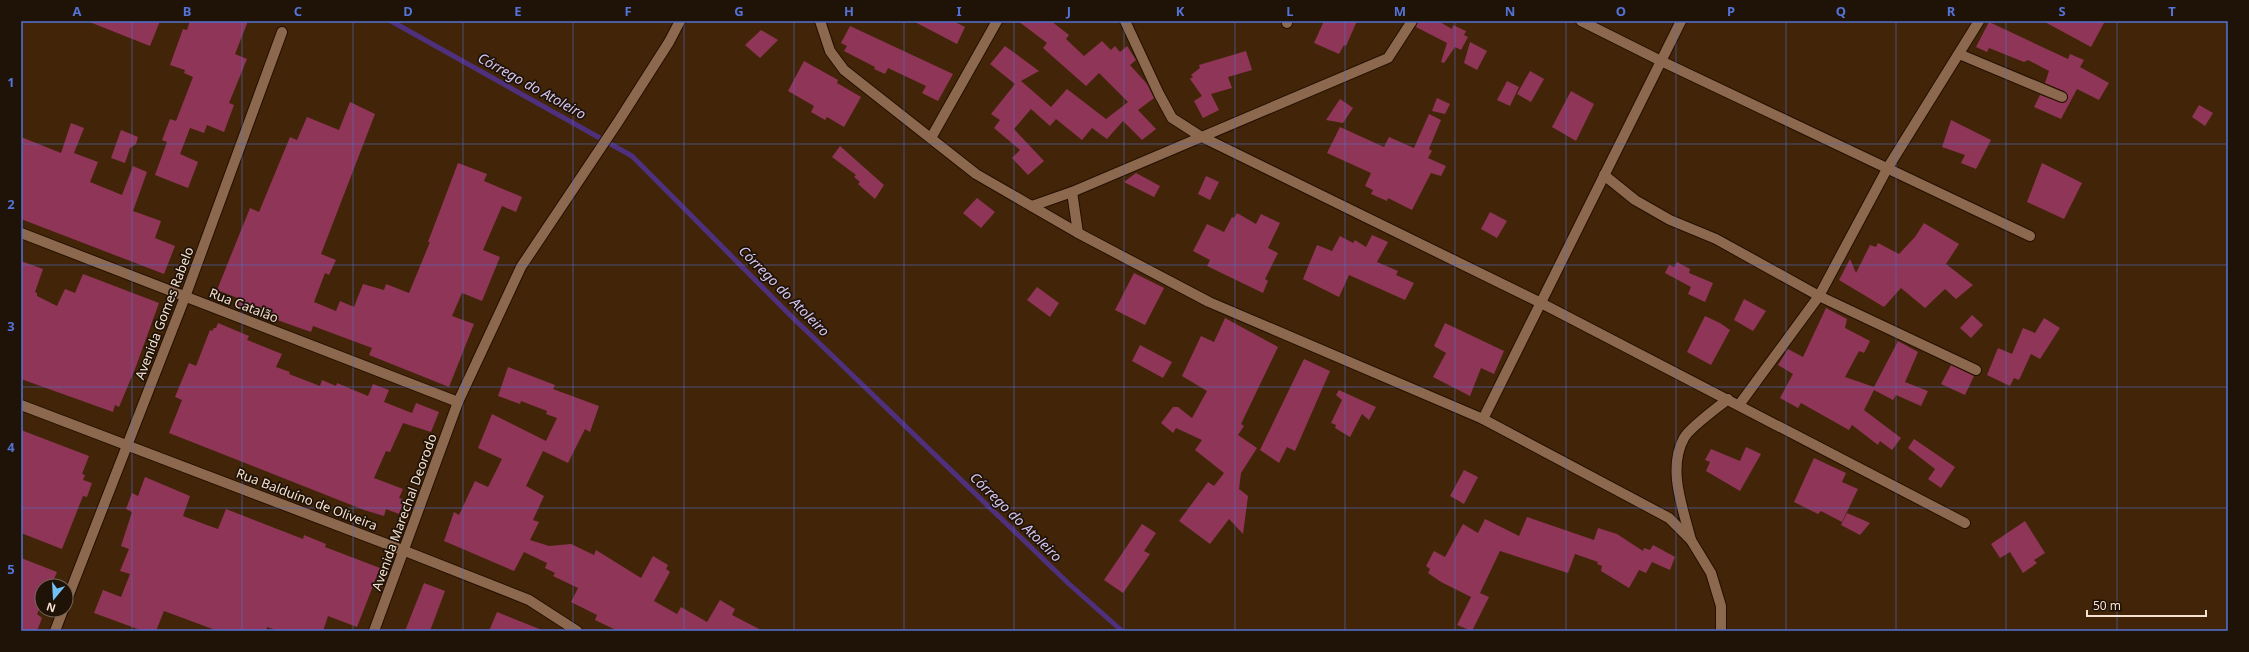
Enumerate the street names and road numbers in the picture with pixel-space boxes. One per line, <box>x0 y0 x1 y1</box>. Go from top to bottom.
street label: Avenida Gomes Rabelo <box>130 244 198 382</box>
street label: Rua Catalão <box>207 284 281 326</box>
street label: Avenida Marechal Deorodo <box>367 431 441 593</box>
street label: Rua Balduíno de Oliveira <box>234 464 380 534</box>

